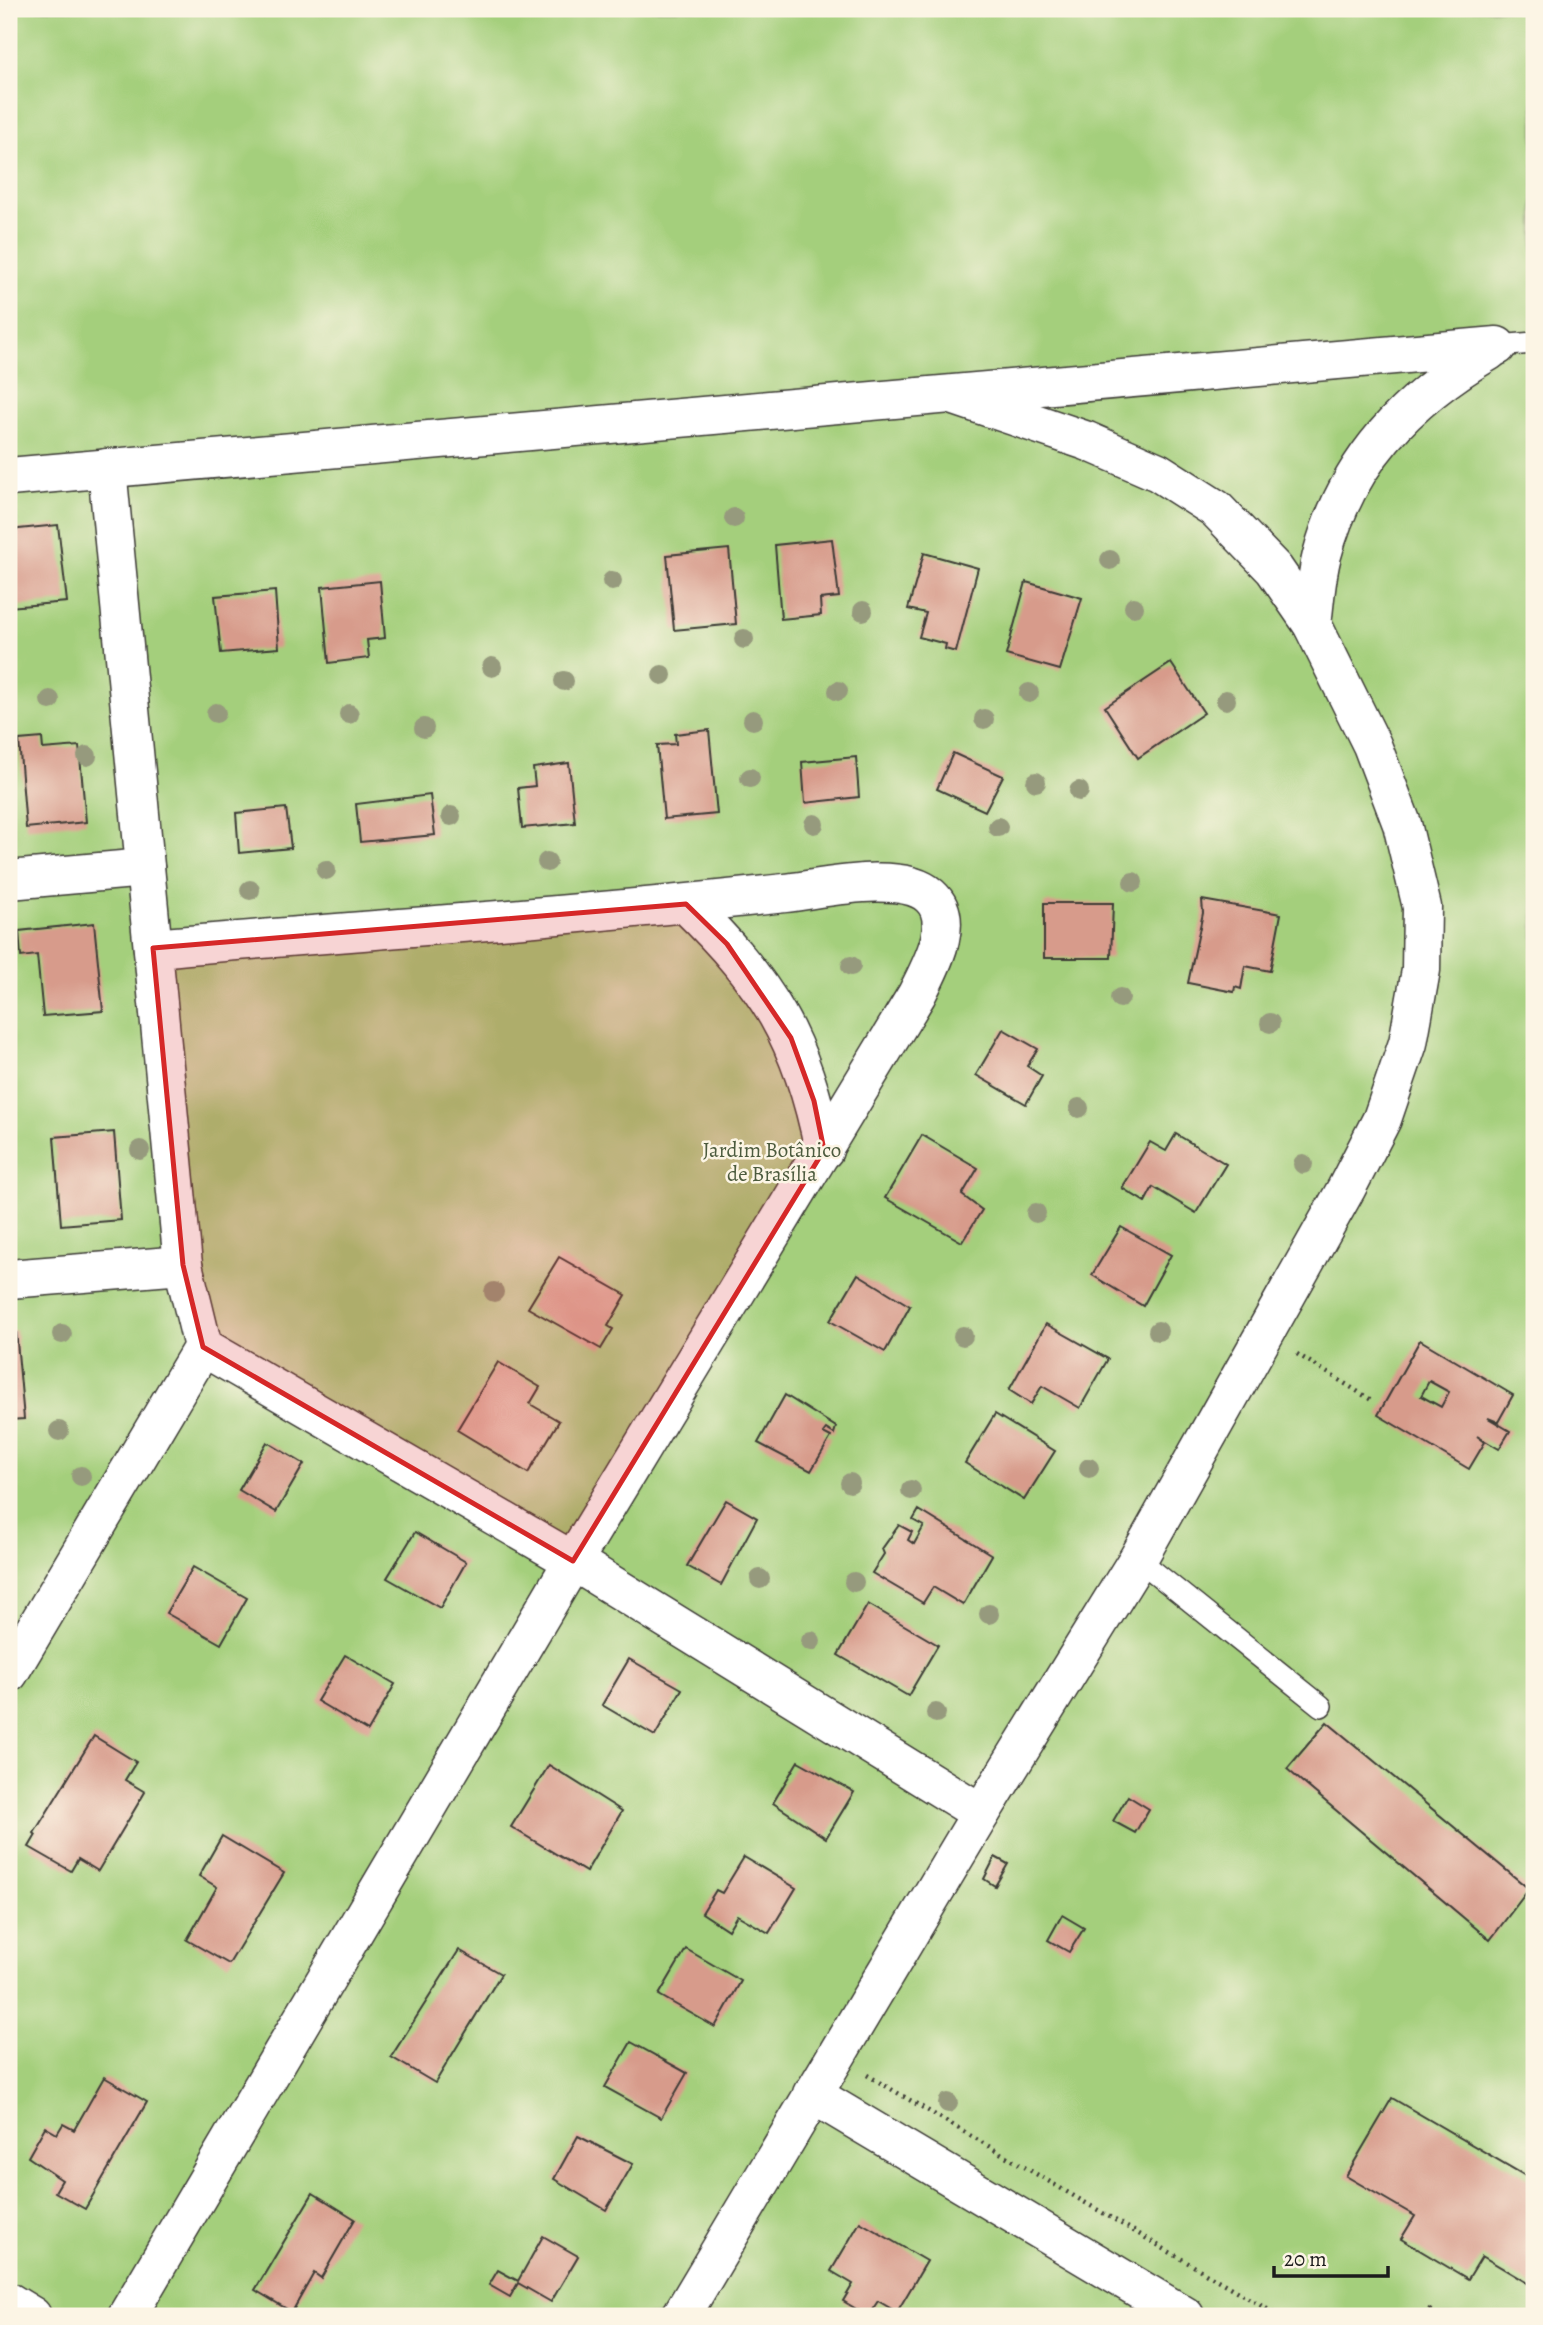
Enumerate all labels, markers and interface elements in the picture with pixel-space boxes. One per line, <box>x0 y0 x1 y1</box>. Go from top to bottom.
park label: Jardim Botânico de Brasília <box>703 1136 841 1188</box>
scale bar <box>1274 2234 1387 2278</box>
text: 20 m <box>1284 2245 1327 2273</box>

